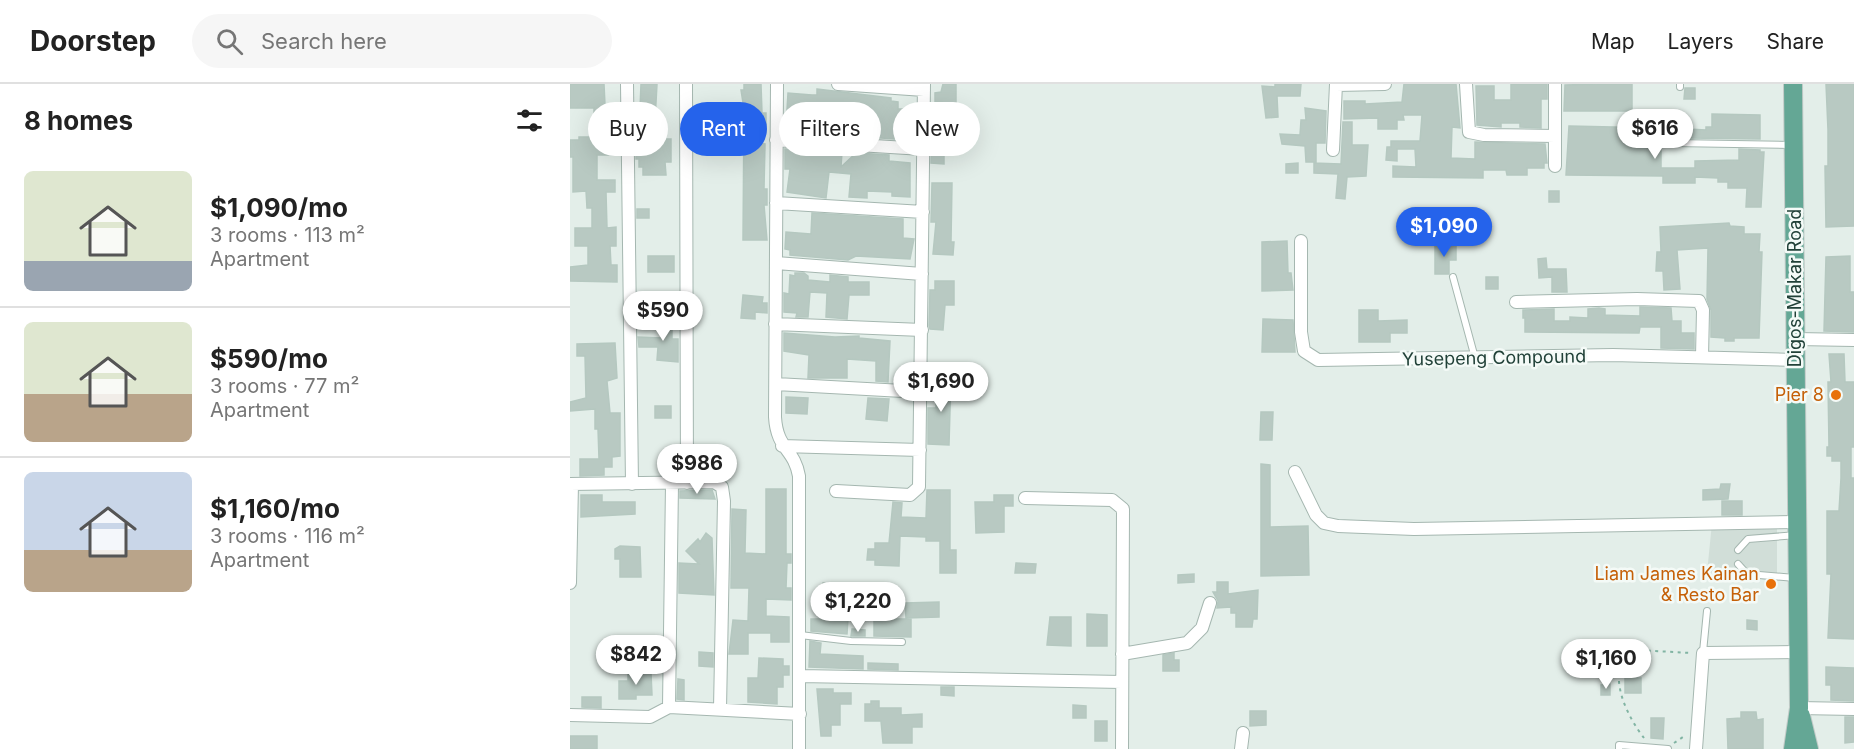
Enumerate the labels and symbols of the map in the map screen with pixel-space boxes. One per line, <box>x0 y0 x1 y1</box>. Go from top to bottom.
pin: $616 <box>1619 109 1691 160</box>
pin: $1,090 <box>1395 207 1493 258</box>
street label: Digos-Makar Road <box>1784 209 1805 367</box>
pin: $590 <box>627 291 699 342</box>
street label: Yusepeng Compound <box>1402 345 1586 370</box>
pin: $1,690 <box>892 362 990 413</box>
place label: Pier 8 <box>1775 384 1824 405</box>
marker: Pier 8 <box>1829 388 1843 402</box>
pin: $986 <box>661 444 733 495</box>
place label: Liam James Kainan & Resto Bar <box>1594 563 1759 605</box>
marker: Liam James Kainan & Resto Bar <box>1764 577 1778 591</box>
pin: $1,220 <box>809 582 907 633</box>
pin: $842 <box>600 635 672 686</box>
pin: $1,160 <box>1557 639 1655 690</box>

